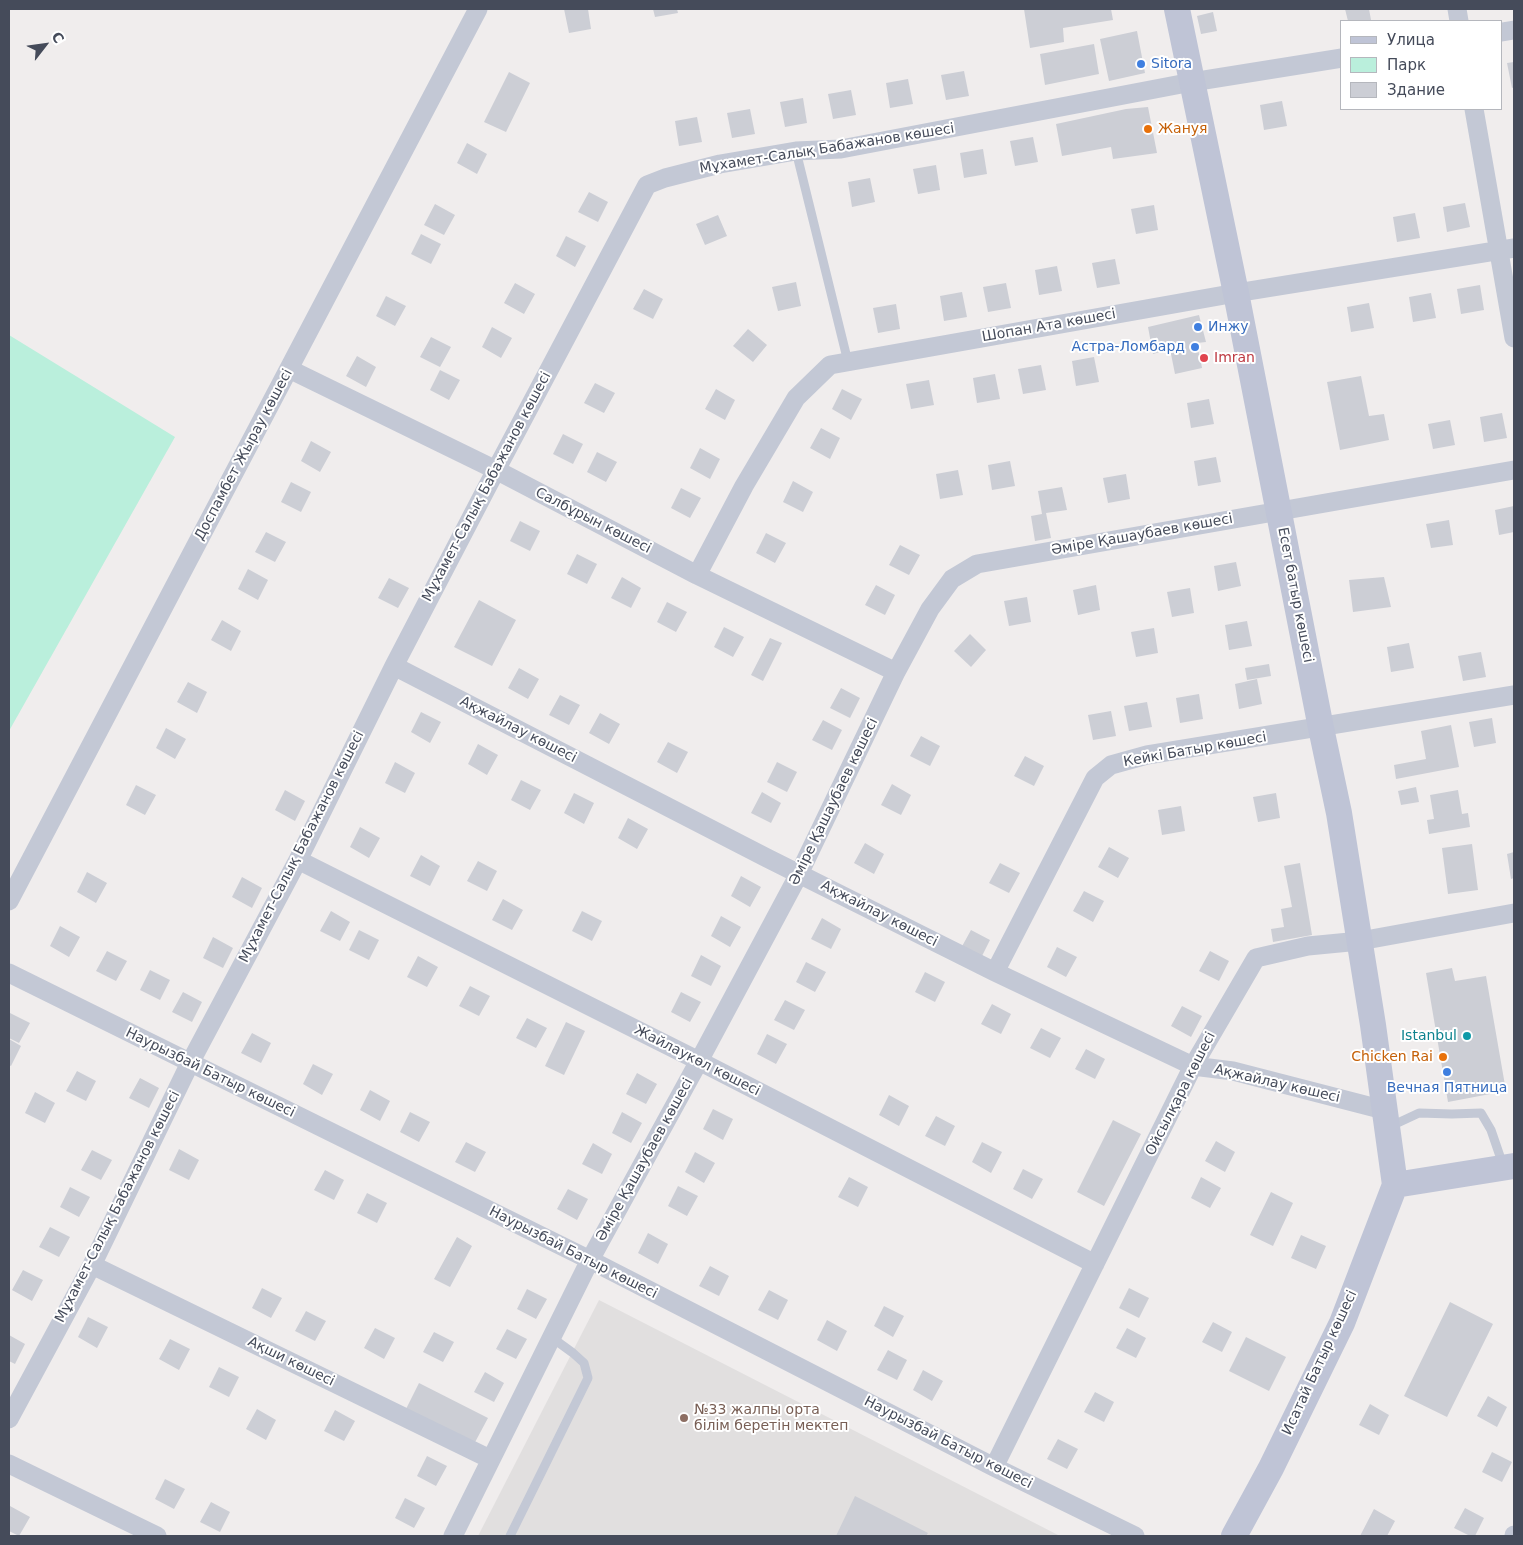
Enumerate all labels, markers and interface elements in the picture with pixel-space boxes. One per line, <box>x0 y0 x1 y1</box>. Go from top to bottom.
north arrow <box>20 20 70 70</box>
legend <box>1340 20 1503 110</box>
text: С <box>48 29 67 46</box>
text: Улица <box>1387 31 1435 49</box>
place label: Sitora <box>1151 56 1192 72</box>
text: Парк <box>1387 56 1426 74</box>
marker: Sitora <box>1135 58 1147 70</box>
text: Здание <box>1387 81 1445 99</box>
street label: Мұхамет-Салық Бабажанов көшесі <box>698 121 956 177</box>
place label: Жануя <box>1158 121 1208 137</box>
marker: Жануя <box>1142 123 1154 135</box>
street label: Шопан Ата көшесі <box>981 306 1117 346</box>
place label: Инжу <box>1208 319 1249 335</box>
marker: Инжу <box>1192 321 1204 333</box>
place label: Астра-Ломбард <box>1072 339 1185 355</box>
marker: Астра-Ломбард <box>1189 341 1201 353</box>
place label: Imran <box>1214 350 1255 366</box>
marker: Imran <box>1198 352 1210 364</box>
street label: Доспамбет Жырау көшесі <box>192 366 296 544</box>
street label: Мұхамет-Салық Бабажанов көшесі <box>419 369 555 605</box>
street label: Салбұрын көшесі <box>532 485 654 557</box>
street label: Әміре Қашаубаев көшесі <box>1050 511 1234 559</box>
street label: Есет батыр көшесі <box>1274 526 1316 664</box>
street label: Ақжайлау көшесі <box>457 693 579 767</box>
street label: Әміре Қашаубаев көшесі <box>786 716 882 888</box>
street label: Мұхамет-Салық Бабажанов көшесі <box>236 728 368 966</box>
street label: Кейкі Батыр көшесі <box>1122 729 1268 771</box>
street label: Ақжайлау көшесі <box>818 877 940 951</box>
street label: Жайлаукөл көшесі <box>631 1022 763 1100</box>
street label: Наурызбай Батыр көшесі <box>123 1025 297 1121</box>
place label: Istanbul <box>1401 1028 1457 1044</box>
street label: Ойсылқара көшесі <box>1142 1029 1220 1159</box>
marker: Istanbul <box>1461 1030 1473 1042</box>
place label: Chicken Rai <box>1351 1049 1433 1065</box>
marker: Chicken Rai <box>1437 1051 1449 1063</box>
street label: Ақжайлау көшесі <box>1212 1061 1342 1107</box>
marker: Вечная Пятница <box>1441 1066 1453 1078</box>
street label: Әміре Қашаубаев көшесі <box>593 1075 697 1245</box>
place label: Вечная Пятница <box>1387 1080 1507 1096</box>
street label: Мұхамет-Салық Бабажанов көшесі <box>52 1088 184 1326</box>
street label: Наурызбай Батыр көшесі <box>486 1203 660 1303</box>
street label: Исатай Батыр көшесі <box>1279 1288 1361 1438</box>
street label: Ақши көшесі <box>245 1334 337 1390</box>
street label: Наурызбай Батыр көшесі <box>861 1393 1035 1493</box>
place label: №33 жалпы орта білім беретін мектеп <box>694 1402 848 1434</box>
marker: №33 жалпы орта білім беретін мектеп <box>678 1412 690 1424</box>

